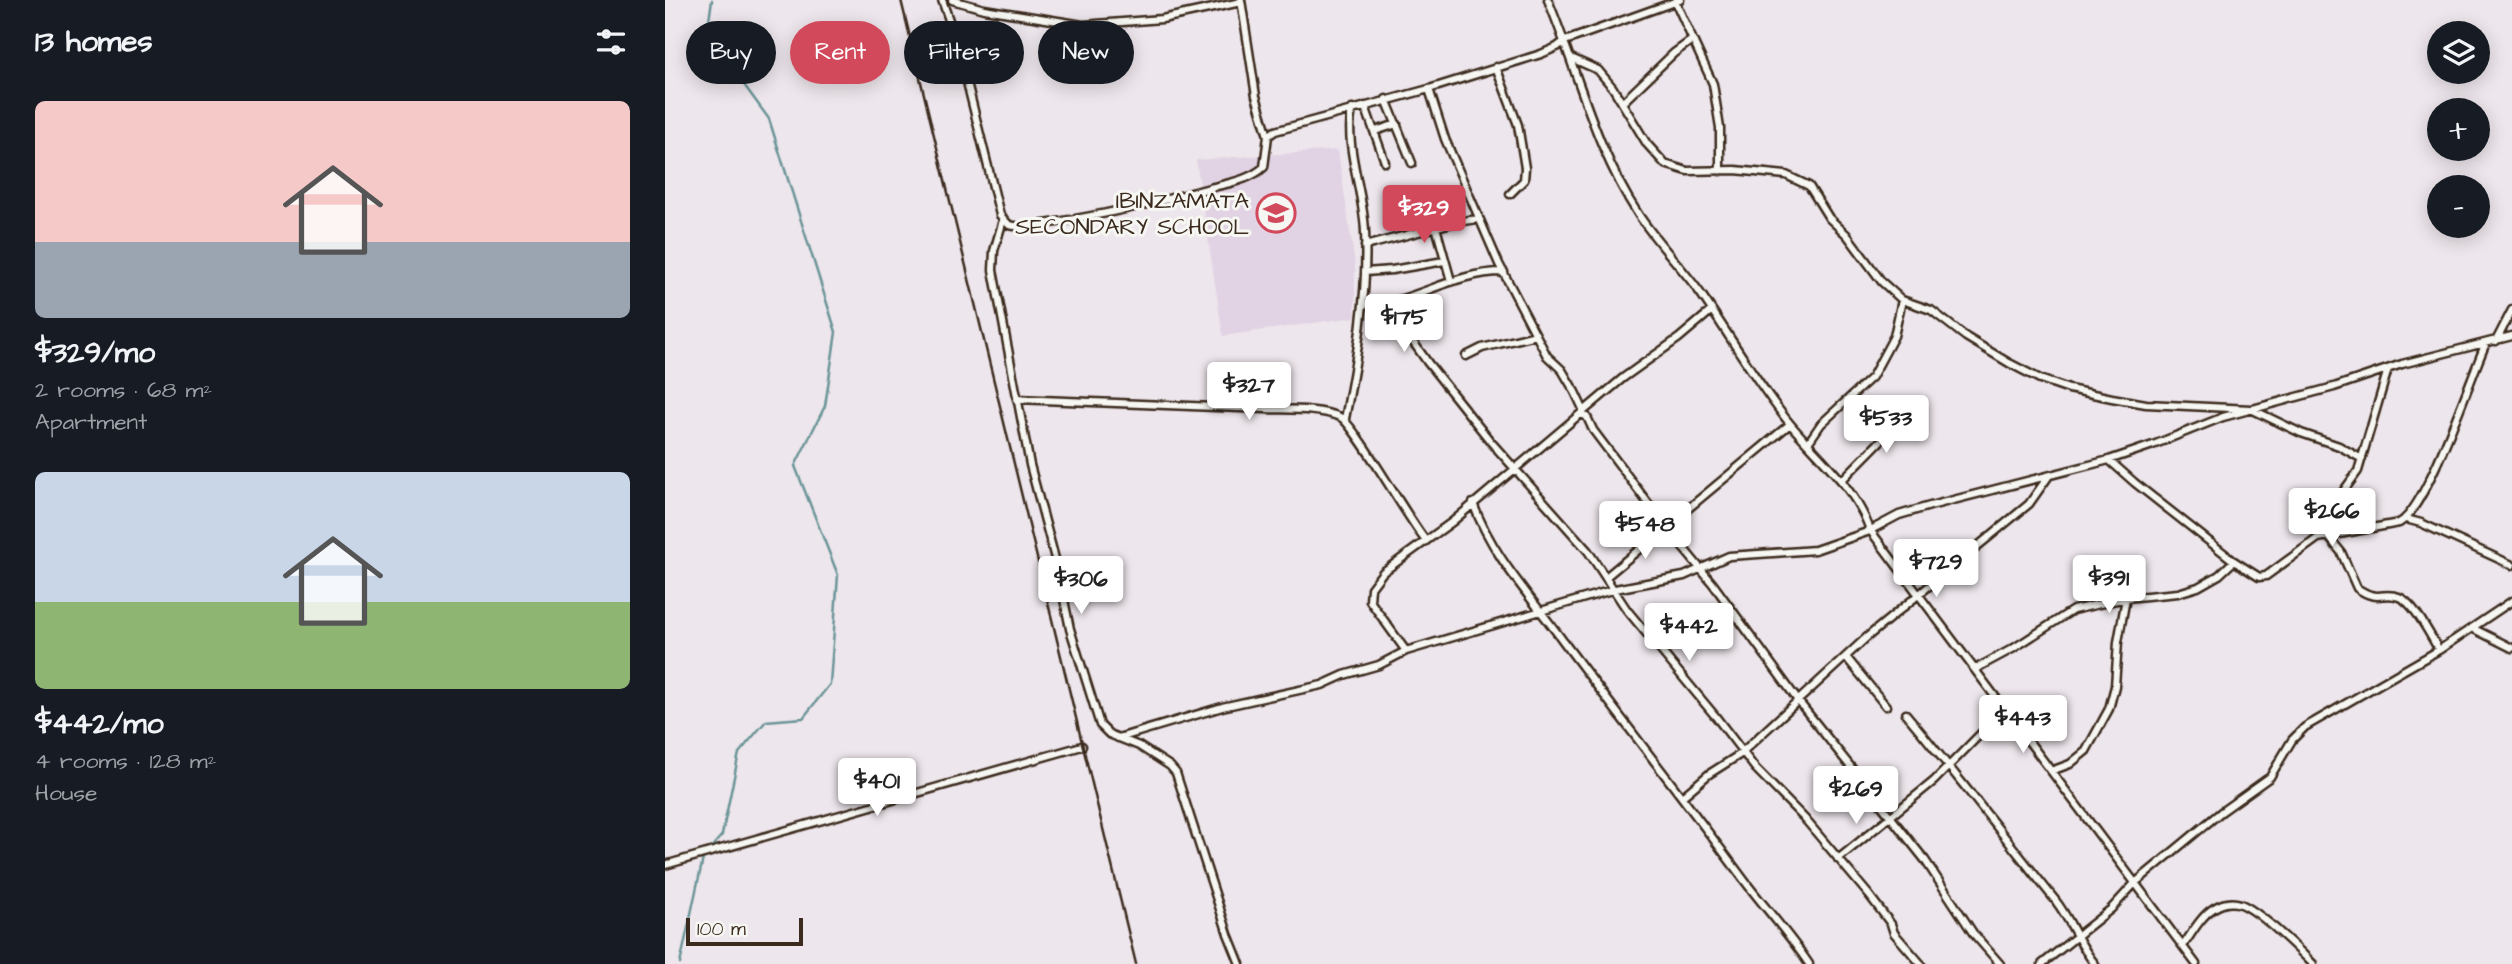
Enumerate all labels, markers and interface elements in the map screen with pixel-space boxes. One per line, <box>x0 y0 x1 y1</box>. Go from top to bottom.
text: 13 homes <box>35 21 152 63</box>
chip: Buy <box>686 21 776 84</box>
chip: Rent <box>790 21 890 84</box>
chip: Filters <box>904 21 1024 84</box>
chip: New <box>1038 21 1134 84</box>
map controls <box>2427 21 2490 238</box>
button: layers <box>2427 21 2490 84</box>
icon: filters <box>592 23 630 61</box>
button: + <box>2427 98 2490 161</box>
icon: home <box>270 147 396 273</box>
button: − <box>2427 175 2490 238</box>
place label: IBINZAMATA SECONDARY SCHOOL <box>1015 185 1249 243</box>
pin: $329 <box>1383 186 1465 245</box>
school or university icon: IBINZAMATA SECONDARY SCHOOL <box>1255 192 1297 234</box>
text: $329 <box>1399 192 1449 224</box>
pin: $175 <box>1363 294 1445 354</box>
text: $175 <box>1381 301 1427 333</box>
text: $329/mo <box>35 332 155 374</box>
pin: $327 <box>1208 362 1290 422</box>
text: $327 <box>1223 369 1275 401</box>
text: 2 rooms · 68 m² <box>35 374 212 406</box>
pin: $533 <box>1845 396 1927 455</box>
text: $533 <box>1860 402 1912 434</box>
text: Apartment <box>35 406 147 438</box>
pin: $266 <box>2291 489 2373 548</box>
text: $266 <box>2305 495 2359 527</box>
pin: $548 <box>1604 502 1686 561</box>
text: $548 <box>1615 508 1675 540</box>
icon: home <box>270 518 396 644</box>
pin: $729 <box>1895 540 1977 599</box>
text: $729 <box>1909 546 1963 578</box>
pin: $306 <box>1040 556 1122 616</box>
pin: $391 <box>2068 556 2150 615</box>
text: $391 <box>2089 562 2129 594</box>
text: $306 <box>1054 563 1108 595</box>
pin: $442 <box>1648 604 1730 663</box>
text: $442 <box>1660 610 1718 642</box>
pin: $443 <box>1982 696 2064 755</box>
text: $443 <box>1995 702 2051 734</box>
text: $442/mo <box>35 703 164 745</box>
text: 4 rooms · 128 m² <box>35 745 216 777</box>
pin: $401 <box>836 758 918 818</box>
text: $401 <box>854 765 900 797</box>
pin: $269 <box>1815 766 1897 826</box>
text: $269 <box>1829 773 1883 805</box>
text: House <box>35 777 98 809</box>
scale bar <box>686 915 803 947</box>
text: 100 m <box>697 916 746 943</box>

